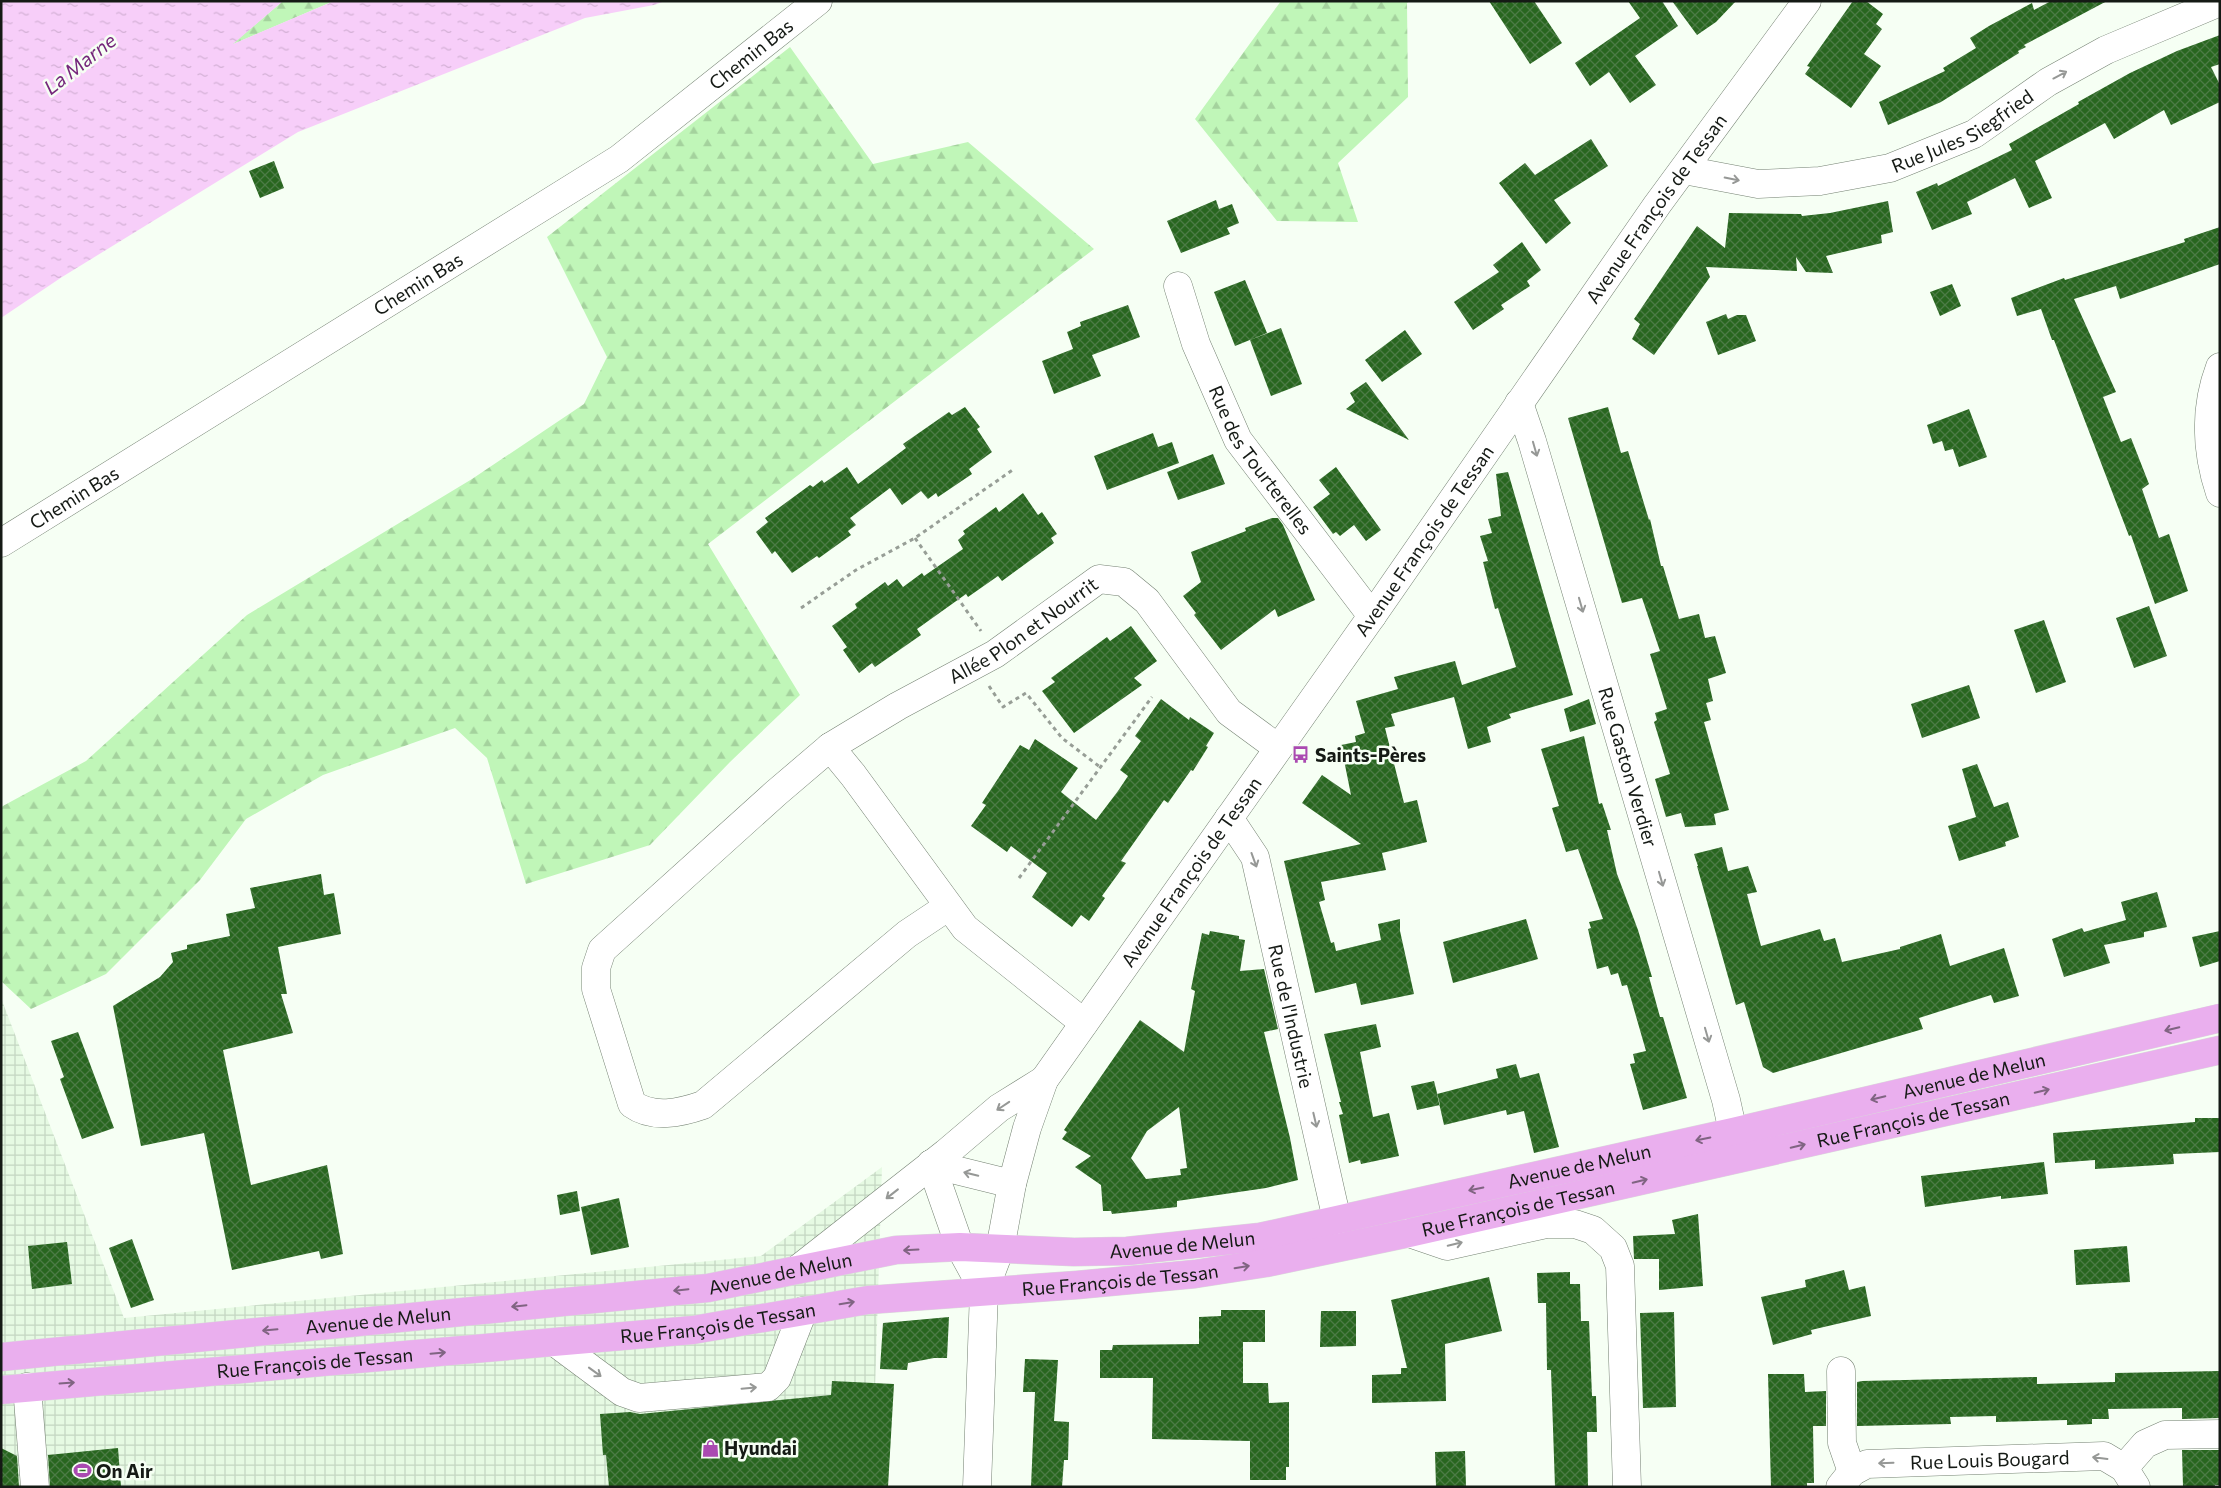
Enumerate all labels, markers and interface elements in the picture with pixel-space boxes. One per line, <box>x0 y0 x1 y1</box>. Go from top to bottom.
street label: Chemin Bas <box>704 14 797 94</box>
water label: La Marne <box>38 27 121 99</box>
one-way arrow <box>2053 70 2068 80</box>
street label: Rue Jules Siegfried <box>1888 84 2037 177</box>
street label: Avenue François de Tessan <box>1580 109 1731 308</box>
one-way arrow <box>1724 175 1740 185</box>
street label: Chemin Bas <box>369 247 467 320</box>
street label: Rue des Tourterelles <box>1204 382 1317 538</box>
street label: Avenue François de Tessan <box>1350 440 1498 640</box>
one-way arrow <box>1530 441 1540 457</box>
street label: Chemin Bas <box>25 461 123 534</box>
street label: Allée Plon et Nourrit <box>945 572 1102 688</box>
one-way arrow <box>1576 597 1586 613</box>
street label: Rue Gaston Verdier <box>1594 684 1663 850</box>
place label: Saints-Pères <box>1315 743 1426 766</box>
bus stop icon: Saints-Pères <box>1291 745 1311 765</box>
street label: Avenue François de Tessan <box>1116 772 1266 971</box>
one-way arrow <box>1250 852 1259 867</box>
one-way arrow <box>1657 870 1666 886</box>
street label: Rue de l'Industrie <box>1264 942 1319 1090</box>
one-way arrow <box>2165 1025 2181 1034</box>
one-way arrow <box>1702 1026 1712 1042</box>
street label: Avenue de Melun <box>1900 1047 2048 1103</box>
one-way arrow <box>2034 1085 2050 1095</box>
street label: Rue François de Tessan <box>1814 1086 2012 1152</box>
one-way arrow <box>1870 1094 1886 1103</box>
one-way arrow <box>996 1101 1010 1111</box>
one-way arrow <box>1311 1112 1320 1128</box>
one-way arrow <box>1695 1135 1711 1144</box>
street label: Avenue de Melun <box>1505 1139 1653 1193</box>
one-way arrow <box>1790 1140 1806 1150</box>
one-way arrow <box>964 1169 980 1178</box>
street label: Rue François de Tessan <box>1419 1175 1617 1241</box>
one-way arrow <box>1631 1176 1647 1185</box>
one-way arrow <box>1468 1185 1484 1194</box>
one-way arrow <box>886 1189 899 1200</box>
street label: Avenue de Melun <box>1109 1226 1256 1262</box>
one-way arrow <box>1447 1239 1463 1248</box>
one-way arrow <box>903 1245 919 1254</box>
street label: Avenue de Melun <box>706 1247 854 1299</box>
street label: Rue François de Tessan <box>1021 1259 1220 1300</box>
one-way arrow <box>1233 1261 1249 1271</box>
one-way arrow <box>673 1286 689 1295</box>
street label: Rue François de Tessan <box>619 1297 817 1347</box>
one-way arrow <box>838 1298 854 1308</box>
street label: Avenue de Melun <box>304 1301 452 1338</box>
one-way arrow <box>511 1301 527 1311</box>
one-way arrow <box>263 1325 279 1335</box>
street label: Rue François de Tessan <box>216 1342 414 1382</box>
one-way arrow <box>430 1348 446 1358</box>
one-way arrow <box>588 1367 602 1377</box>
one-way arrow <box>59 1378 75 1388</box>
one-way arrow <box>741 1383 757 1393</box>
place label: Hyundai <box>724 1436 797 1459</box>
shop icon: Hyundai <box>700 1438 720 1458</box>
street label: Rue Louis Bougard <box>1910 1445 2070 1474</box>
one-way arrow <box>2093 1453 2109 1463</box>
place label: On Air <box>96 1459 153 1482</box>
one-way arrow <box>1878 1459 1894 1468</box>
sports icon: On Air <box>72 1461 92 1481</box>

